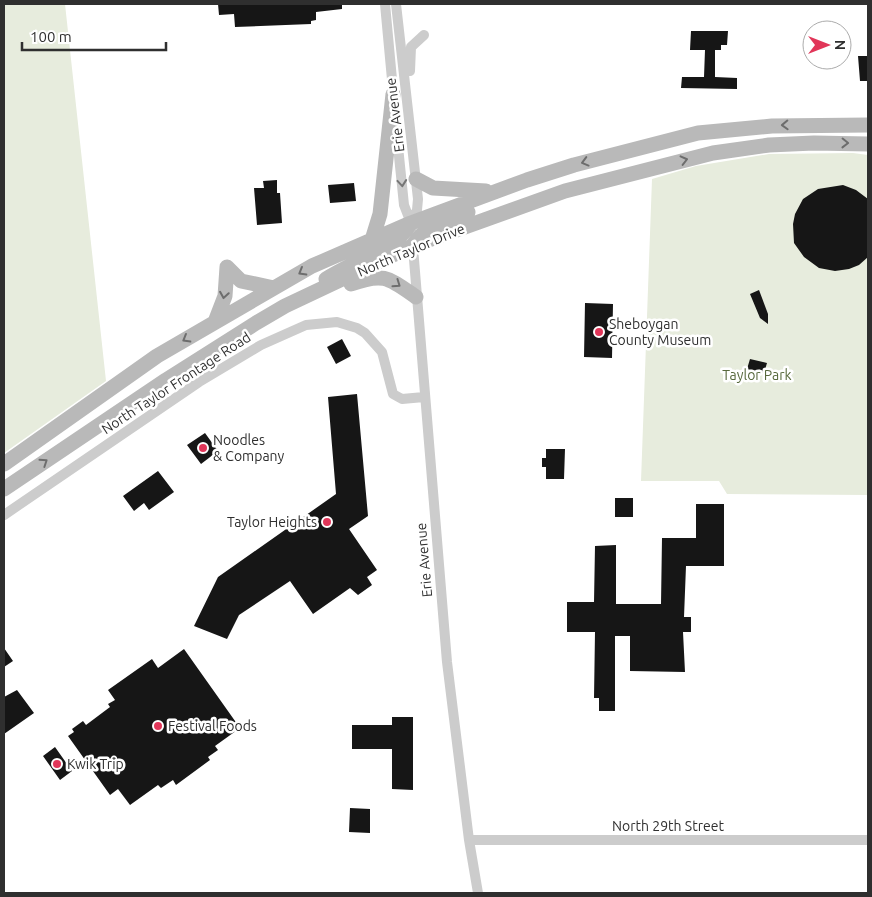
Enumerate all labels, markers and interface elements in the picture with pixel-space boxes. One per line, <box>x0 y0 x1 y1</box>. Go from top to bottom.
scale bar <box>22 20 166 52</box>
north arrow <box>802 20 852 70</box>
text: 100 m <box>30 28 72 45</box>
text: N <box>832 40 848 50</box>
street label: Erie Avenue <box>383 77 407 153</box>
one-way arrow <box>780 120 788 131</box>
one-way arrow <box>841 138 849 149</box>
one-way arrow <box>680 155 688 166</box>
one-way arrow <box>580 156 589 167</box>
one-way arrow <box>396 179 407 187</box>
street label: North Taylor Drive <box>355 220 467 280</box>
one-way arrow <box>298 265 307 275</box>
one-way arrow <box>392 278 401 287</box>
one-way arrow <box>220 291 230 300</box>
place label: Sheboygan County Museum <box>609 316 711 348</box>
marker: Sheboygan County Museum <box>593 326 605 338</box>
street label: North Taylor Frontage Road <box>99 329 253 437</box>
one-way arrow <box>183 332 192 342</box>
park label: Taylor Park <box>722 367 792 383</box>
place label: Noodles & Company <box>213 432 284 464</box>
marker: Noodles & Company <box>197 442 209 454</box>
one-way arrow <box>38 459 48 468</box>
place label: Taylor Heights <box>227 514 317 530</box>
marker: Taylor Heights <box>321 516 333 528</box>
street label: Erie Avenue <box>413 522 435 598</box>
place label: Festival Foods <box>168 718 257 734</box>
marker: Festival Foods <box>152 720 164 732</box>
place label: Kwik Trip <box>67 756 124 772</box>
marker: Kwik Trip <box>51 758 63 770</box>
street label: North 29th Street <box>612 818 724 834</box>

